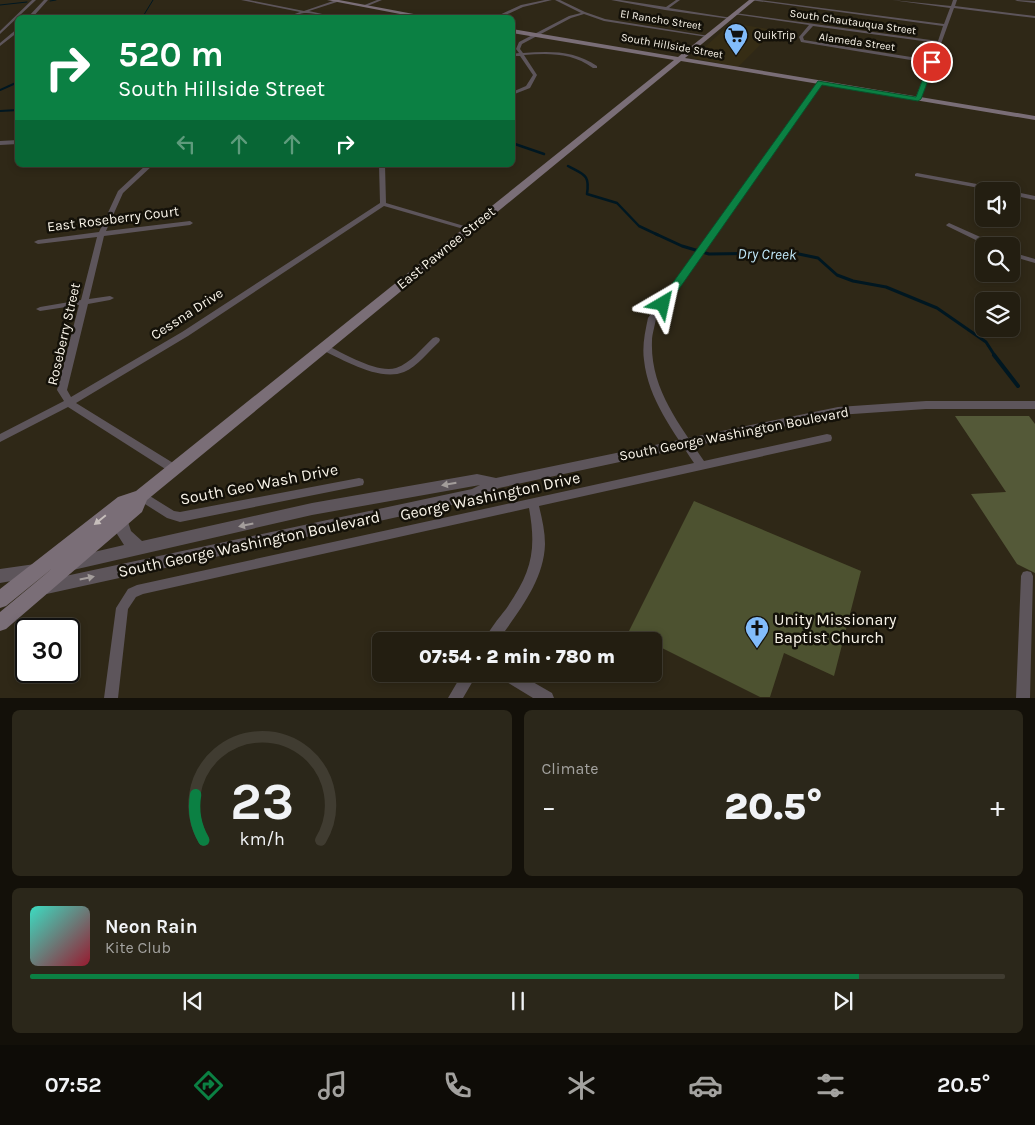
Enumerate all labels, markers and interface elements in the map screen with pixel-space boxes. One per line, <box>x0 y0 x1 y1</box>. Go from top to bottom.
street label: El Rancho Street <box>619 7 703 33</box>
street label: South Chautauqua Street <box>789 7 917 37</box>
supermarket icon: QuikTrip <box>723 22 749 56</box>
place label: QuikTrip <box>754 29 796 42</box>
street label: Alameda Street <box>818 30 896 54</box>
street label: South Hillside Street <box>620 31 724 61</box>
text: 520 m <box>118 34 224 75</box>
icon: right <box>35 35 100 100</box>
pin <box>911 41 953 83</box>
icon: arrive <box>918 48 946 76</box>
text: South Hillside Street <box>118 76 325 102</box>
icon: left <box>172 130 200 158</box>
icon: ahead <box>225 130 253 158</box>
icon: ahead <box>278 130 306 158</box>
icon: right <box>331 130 359 158</box>
map controls <box>975 182 1020 337</box>
button: sound <box>975 182 1020 227</box>
street label: East Roseberry Court <box>46 202 180 236</box>
street label: East Pawnee Street <box>393 203 499 293</box>
button: search <box>975 237 1020 282</box>
water label: Dry Creek <box>737 244 797 264</box>
position arrow <box>636 277 688 329</box>
street label: Roseberry Street <box>44 281 84 387</box>
street label: Cessna Drive <box>148 284 226 344</box>
button: layers <box>975 292 1020 337</box>
street label: South George Washington Boulevard <box>618 403 850 465</box>
street label: South Geo Wash Drive <box>178 459 340 509</box>
street label: George Washington Drive <box>398 468 582 524</box>
one-way arrow <box>440 480 456 488</box>
street label: South George Washington Boulevard <box>116 507 382 581</box>
one-way arrow <box>94 515 107 526</box>
one-way arrow <box>237 522 253 530</box>
one-way arrow <box>80 574 96 582</box>
place label: Unity Missionary Baptist Church <box>774 610 897 647</box>
church icon: Unity Missionary Baptist Church <box>744 615 770 649</box>
speed limit sign: 30 <box>15 618 80 683</box>
text: 07:54 · 2 min · 780 m <box>419 646 615 668</box>
text: Climate <box>542 759 599 778</box>
text: 23 <box>230 771 294 832</box>
text: 20.5° <box>724 784 823 829</box>
text: − <box>542 790 556 823</box>
text: + <box>990 790 1005 823</box>
text: km/h <box>239 829 284 850</box>
text: Neon Rain <box>105 916 198 938</box>
text: Kite Club <box>105 938 171 957</box>
icon: previous <box>179 987 207 1015</box>
icon: pause <box>504 987 532 1015</box>
icon: next <box>829 987 857 1015</box>
icon: directions <box>191 1068 226 1103</box>
icon: music <box>315 1068 350 1103</box>
icon: phone <box>440 1068 475 1103</box>
icon: climate <box>564 1068 599 1103</box>
icon: car <box>688 1068 723 1103</box>
icon: filters <box>813 1068 848 1103</box>
text: 07:52 <box>45 1072 102 1098</box>
text: 20.5° <box>937 1072 990 1098</box>

